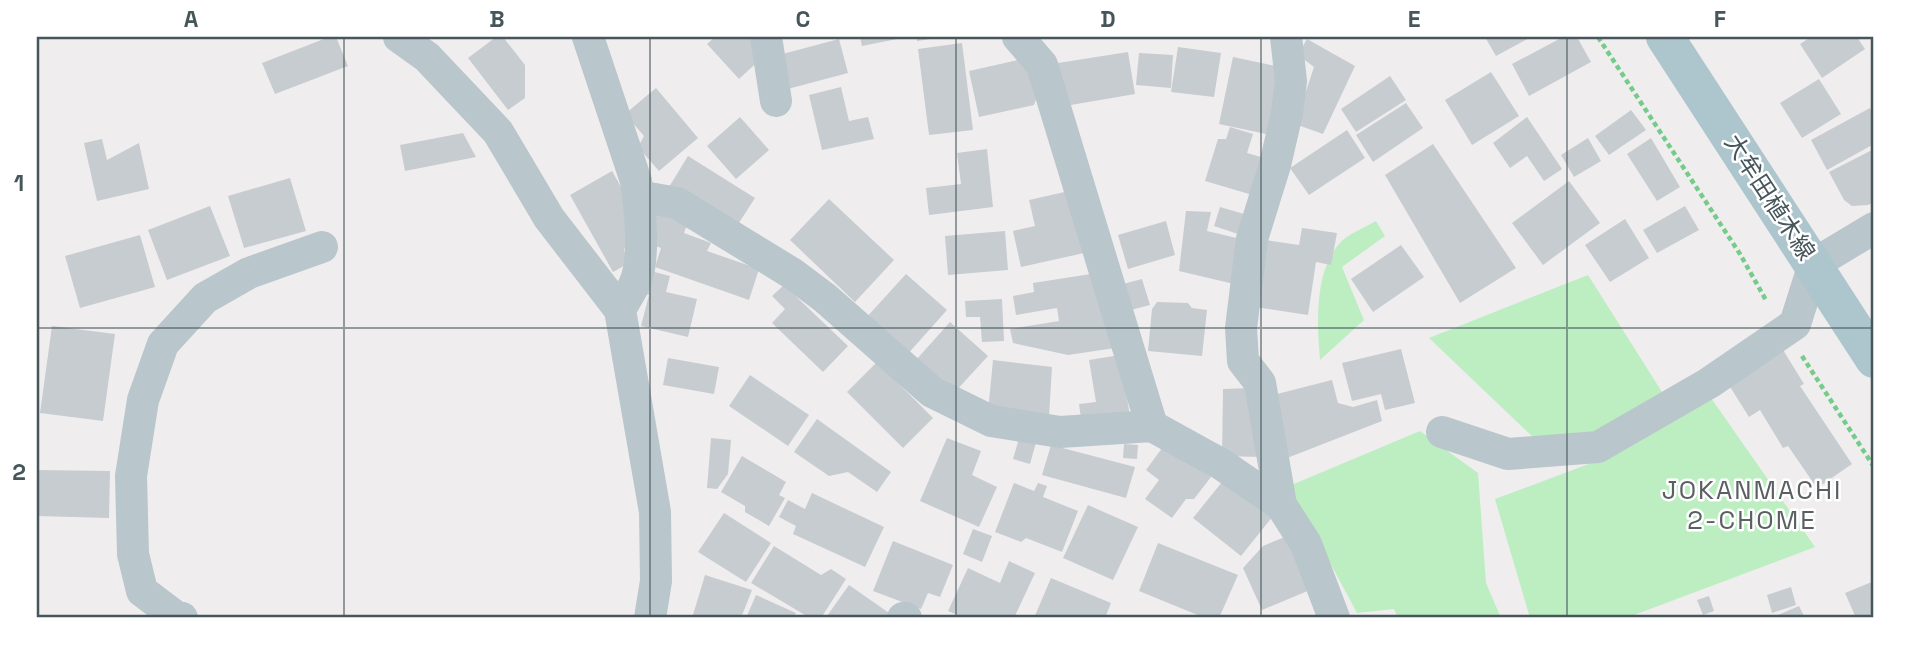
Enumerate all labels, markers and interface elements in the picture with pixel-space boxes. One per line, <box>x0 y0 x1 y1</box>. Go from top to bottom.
text: A <box>184 4 199 34</box>
text: B <box>489 4 505 34</box>
text: C <box>796 4 810 34</box>
text: D <box>1100 4 1116 34</box>
text: E <box>1408 4 1420 34</box>
text: F <box>1714 4 1726 34</box>
street label: 大牟田植木線 <box>1718 128 1822 266</box>
text: 1 <box>14 168 24 198</box>
text: 2 <box>12 457 26 487</box>
district label: JOKANMACHI 2-CHOME <box>1662 473 1842 537</box>

